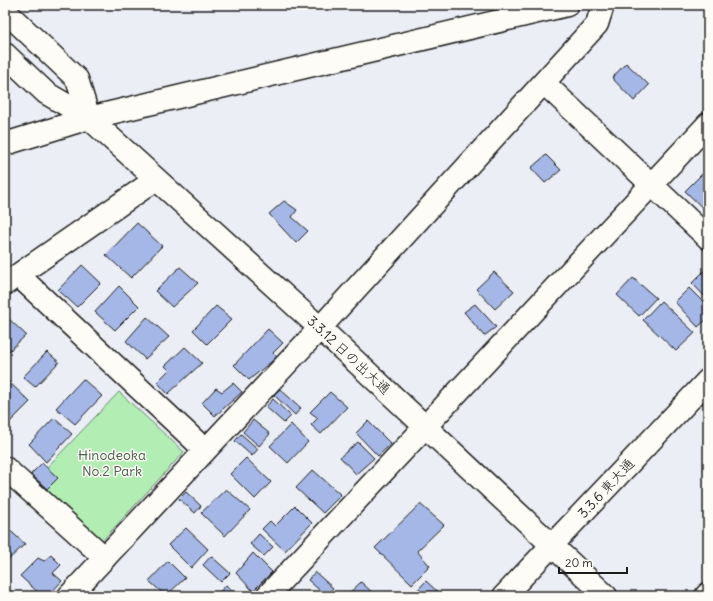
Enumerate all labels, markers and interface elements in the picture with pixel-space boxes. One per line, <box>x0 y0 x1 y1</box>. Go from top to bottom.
street label: 3.3.12 日の出大通 <box>303 312 395 398</box>
park label: Hinodeoka No.2 Park <box>78 446 146 480</box>
street label: 3.3.6 東大通 <box>574 454 638 522</box>
scale bar <box>559 549 627 575</box>
text: 20 m <box>565 555 593 570</box>

